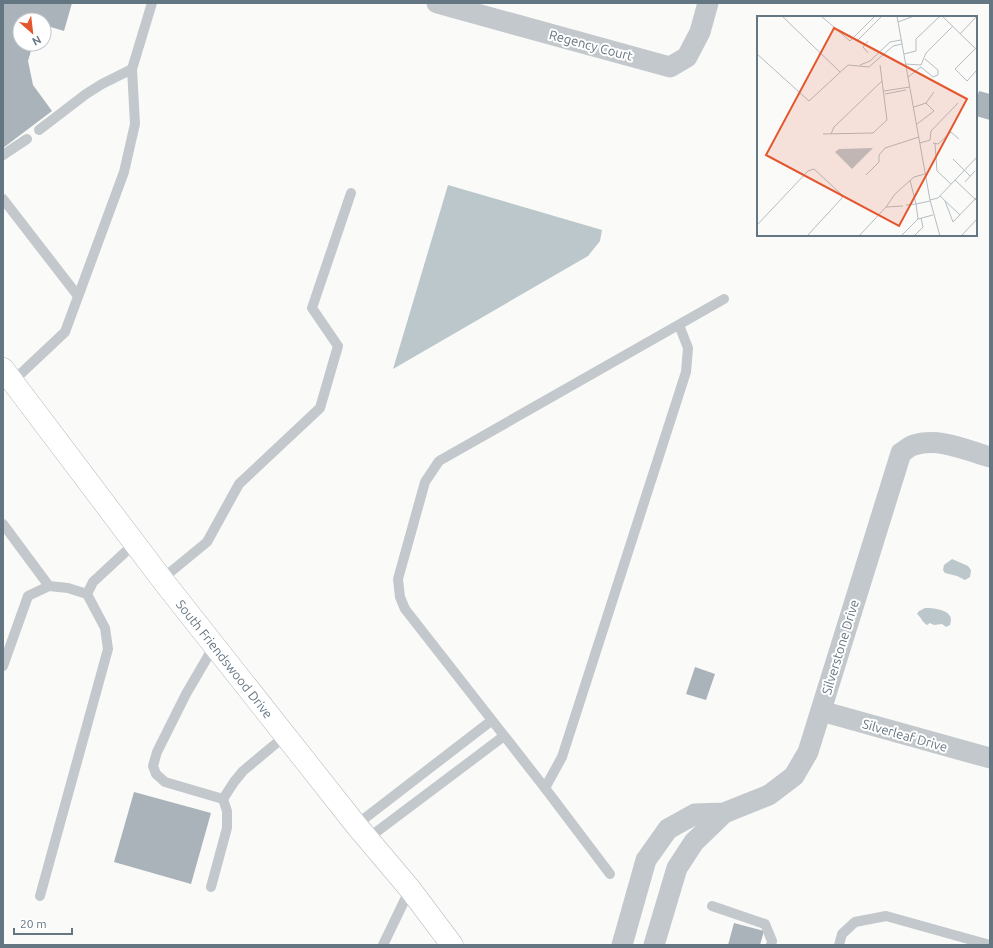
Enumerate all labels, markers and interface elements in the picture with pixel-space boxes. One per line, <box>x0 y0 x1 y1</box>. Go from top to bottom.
north arrow <box>12 12 52 52</box>
inset map <box>757 16 977 236</box>
street label: Regency Court <box>548 27 634 63</box>
text: N <box>30 34 43 48</box>
street label: South Friendswood Drive <box>174 597 276 721</box>
street label: Silverstone Drive <box>819 598 861 696</box>
street label: Silverleaf Drive <box>861 716 949 754</box>
scale bar <box>14 910 72 936</box>
text: 20 m <box>20 917 47 930</box>

